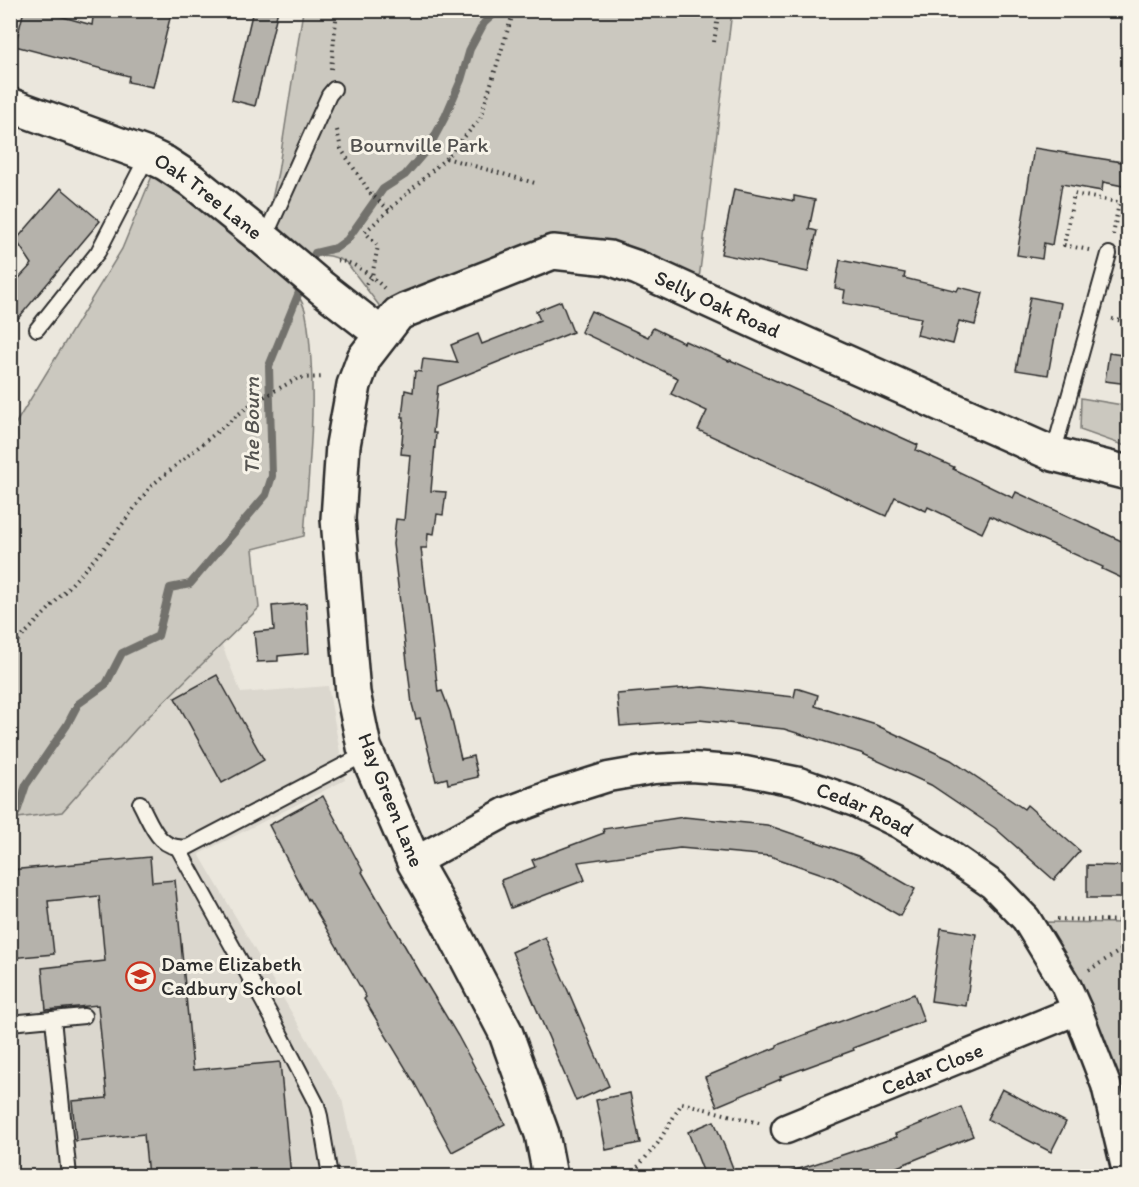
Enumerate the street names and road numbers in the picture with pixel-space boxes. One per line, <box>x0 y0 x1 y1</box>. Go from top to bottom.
street label: Oak Tree Lane <box>151 147 268 245</box>
street label: Selly Oak Road <box>651 264 784 343</box>
street label: Hay Green Lane <box>353 729 430 871</box>
street label: Cedar Road <box>813 776 919 842</box>
street label: Cedar Close <box>877 1037 987 1101</box>

